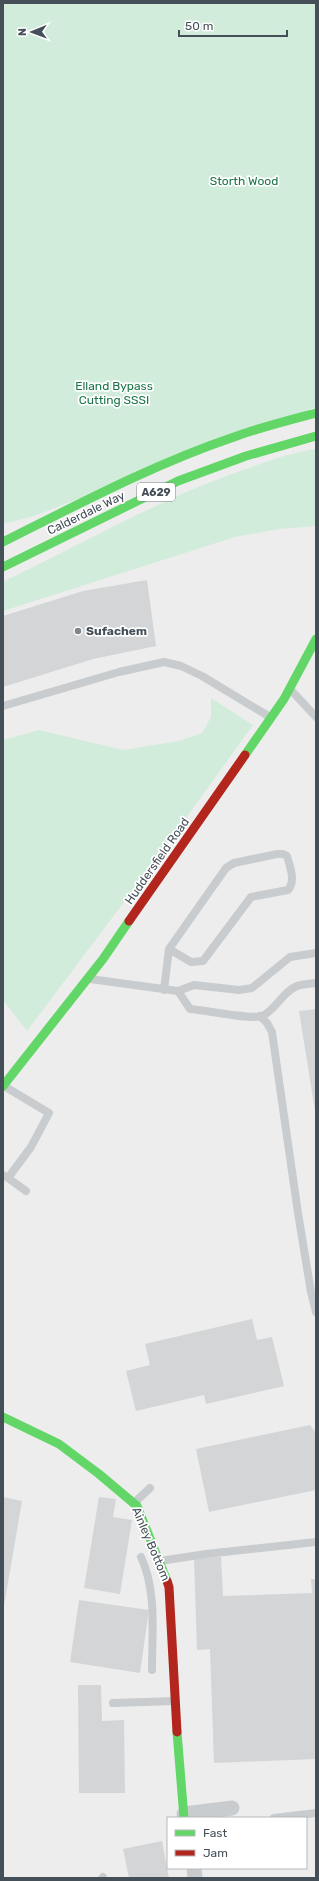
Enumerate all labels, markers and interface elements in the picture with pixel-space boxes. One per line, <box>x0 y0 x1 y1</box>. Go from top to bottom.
north arrow <box>12 12 52 52</box>
scale bar <box>179 12 287 38</box>
text: 50 m <box>185 19 213 33</box>
text: N <box>16 28 29 36</box>
park label: Storth Wood <box>210 174 278 188</box>
park label: Elland Bypass Cutting SSSI <box>75 379 153 407</box>
road number: A629 <box>137 483 175 501</box>
street label: Calderdale Way <box>45 488 127 538</box>
place label: Sufachem <box>86 624 147 638</box>
marker: Sufachem <box>73 626 83 636</box>
street label: Huddersfield Road <box>122 815 192 907</box>
street label: Ainley Bottom <box>129 1505 173 1583</box>
legend <box>167 1817 307 1869</box>
text: Fast <box>203 1826 227 1840</box>
text: Jam <box>203 1846 228 1860</box>

